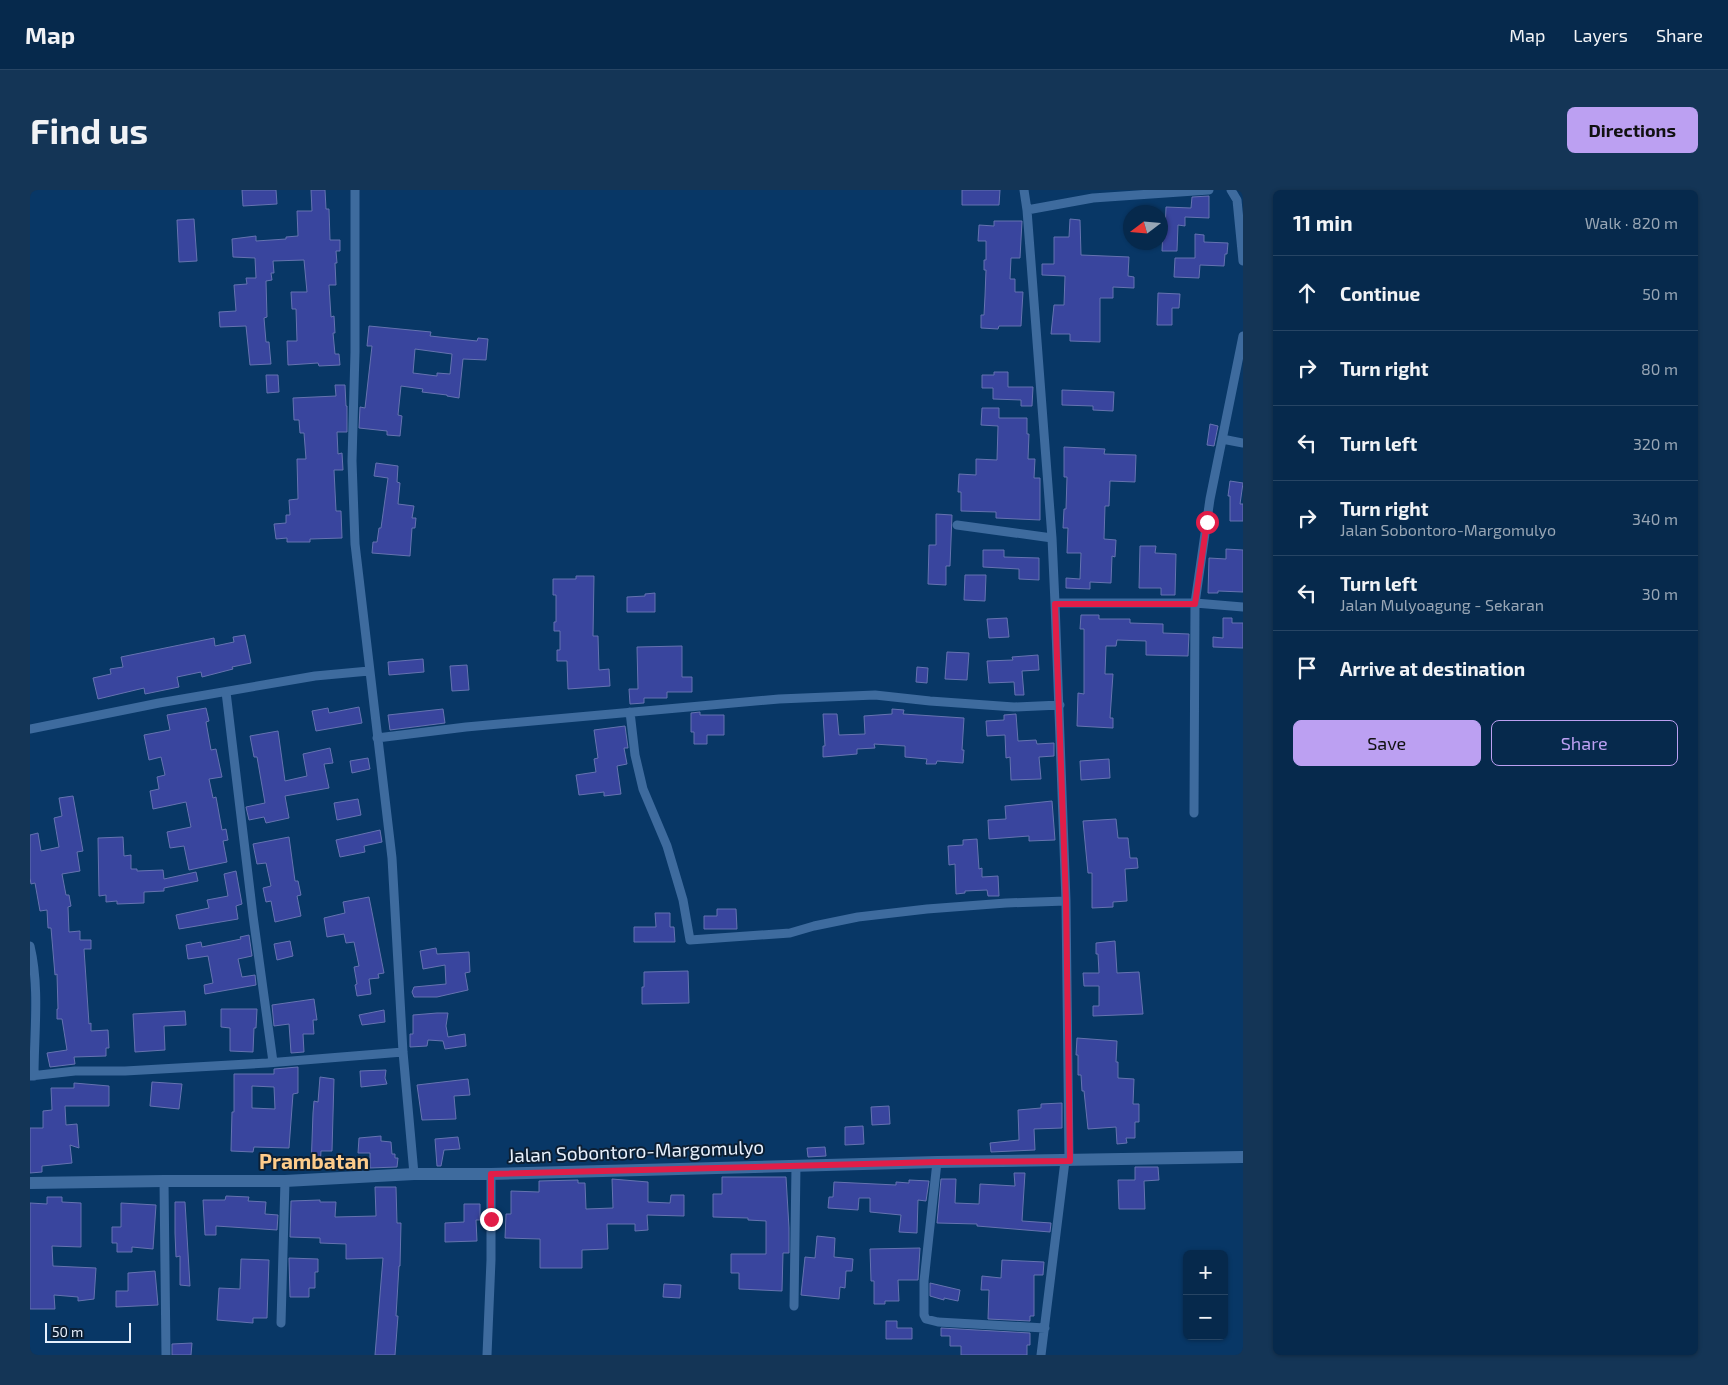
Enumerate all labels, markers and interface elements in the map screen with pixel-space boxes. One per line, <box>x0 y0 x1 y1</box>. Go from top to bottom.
text: Map <box>25 20 75 49</box>
text: Map <box>1509 24 1545 46</box>
text: Layers <box>1573 24 1628 46</box>
text: Share <box>1656 24 1703 46</box>
button: Directions <box>1567 107 1698 153</box>
text: Find us <box>30 109 148 151</box>
north arrow <box>1123 205 1168 250</box>
text: 11 min <box>1293 210 1353 235</box>
text: Walk · 820 m <box>1585 213 1678 232</box>
icon: ahead <box>1293 279 1321 307</box>
text: Continue <box>1340 282 1420 305</box>
text: 50 m <box>1642 284 1678 303</box>
icon: right <box>1293 354 1321 382</box>
text: Turn right <box>1340 357 1428 380</box>
text: 80 m <box>1641 359 1678 378</box>
icon: left <box>1293 429 1321 457</box>
text: Turn left <box>1340 432 1417 455</box>
text: 320 m <box>1633 434 1678 453</box>
text: Turn right <box>1340 497 1428 520</box>
icon: right <box>1293 504 1321 532</box>
text: 340 m <box>1632 509 1678 528</box>
route start <box>1196 511 1219 534</box>
text: Jalan Sobontoro-Margomulyo <box>1340 520 1556 539</box>
text: Turn left <box>1340 572 1417 595</box>
icon: left <box>1293 579 1321 607</box>
text: 30 m <box>1642 584 1678 603</box>
text: Jalan Mulyoagung - Sekaran <box>1340 595 1544 614</box>
icon: arrive <box>1293 654 1321 682</box>
text: Arrive at destination <box>1340 657 1525 680</box>
button: Save <box>1293 720 1481 766</box>
button: Share <box>1491 720 1678 766</box>
street label: Jalan Sobontoro-Margomulyo <box>507 1135 765 1166</box>
district label: Prambatan <box>259 1148 369 1173</box>
route end <box>480 1208 503 1231</box>
map controls <box>1183 1250 1228 1340</box>
button: + <box>1183 1250 1228 1295</box>
button: − <box>1183 1295 1228 1340</box>
scale bar <box>45 1320 131 1343</box>
text: 50 m <box>52 1323 83 1340</box>

